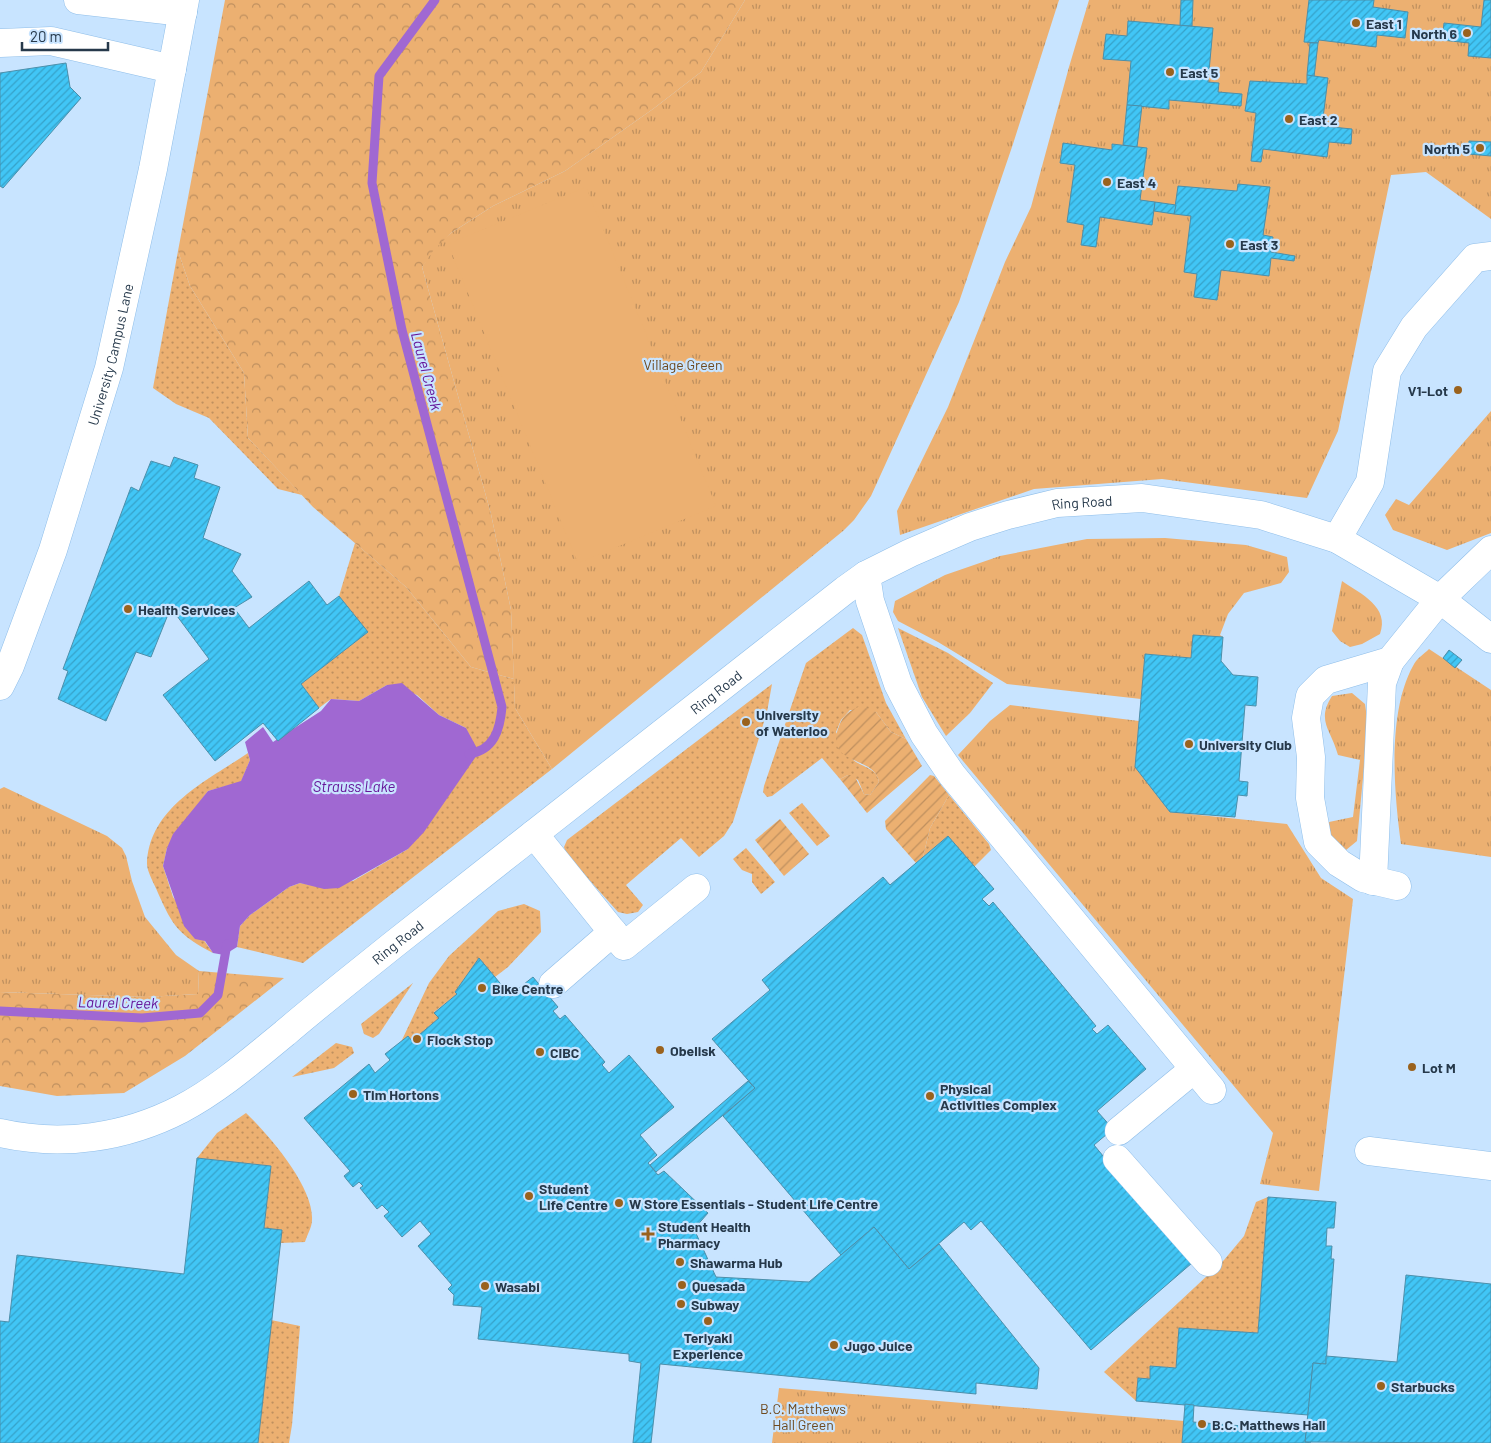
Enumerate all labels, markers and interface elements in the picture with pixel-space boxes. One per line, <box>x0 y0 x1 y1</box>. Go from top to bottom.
place label: East 1 <box>1366 15 1402 32</box>
marker: East 1 <box>1350 17 1362 29</box>
scale bar <box>22 20 109 52</box>
place label: North 6 <box>1411 25 1457 42</box>
text: 20 m <box>30 27 62 45</box>
marker: North 6 <box>1461 27 1473 39</box>
place label: East 5 <box>1180 64 1219 81</box>
marker: East 5 <box>1164 66 1176 78</box>
place label: East 2 <box>1299 111 1338 128</box>
marker: East 2 <box>1283 113 1295 125</box>
place label: North 5 <box>1424 140 1470 157</box>
marker: North 5 <box>1474 142 1486 154</box>
place label: East 4 <box>1117 174 1156 191</box>
marker: East 4 <box>1101 176 1113 188</box>
place label: East 3 <box>1240 236 1278 253</box>
marker: East 3 <box>1224 238 1236 250</box>
street label: University Campus Lane <box>83 282 136 427</box>
water label: Laurel Creek <box>408 330 446 413</box>
park label: Village Green <box>643 356 723 373</box>
place label: V1-Lot <box>1408 382 1448 399</box>
marker: V1-Lot <box>1452 384 1464 396</box>
street label: Ring Road <box>1050 491 1113 513</box>
place label: Health Services <box>138 601 235 618</box>
marker: Health Services <box>122 603 134 615</box>
street label: Ring Road <box>686 666 745 717</box>
place label: University of Waterloo <box>756 706 828 739</box>
marker: University of Waterloo <box>740 716 752 728</box>
place label: University Club <box>1199 736 1292 753</box>
marker: University Club <box>1183 738 1195 750</box>
water label: Strauss Lake <box>313 777 395 795</box>
street label: Ring Road <box>368 916 426 967</box>
place label: Bike Centre <box>492 980 564 997</box>
marker: Bike Centre <box>476 982 488 994</box>
water label: Laurel Creek <box>78 992 159 1012</box>
place label: Flock Stop <box>427 1031 493 1048</box>
marker: Flock Stop <box>411 1033 423 1045</box>
place label: Obelisk <box>670 1042 716 1059</box>
place label: CIBC <box>550 1044 579 1061</box>
marker: Obelisk <box>654 1044 666 1056</box>
marker: CIBC <box>534 1046 546 1058</box>
place label: Lot M <box>1422 1059 1456 1076</box>
marker: Lot M <box>1406 1061 1418 1073</box>
place label: Physical Activities Complex <box>940 1080 1057 1113</box>
place label: Tim Hortons <box>363 1086 439 1103</box>
marker: Tim Hortons <box>347 1088 359 1100</box>
marker: Physical Activities Complex <box>924 1090 936 1102</box>
place label: Student Life Centre <box>539 1180 608 1213</box>
marker: Student Life Centre <box>523 1190 535 1202</box>
place label: W Store Essentials - Student Life Centre <box>629 1195 878 1212</box>
marker: W Store Essentials - Student Life Centre <box>613 1197 625 1209</box>
place label: Student Health Pharmacy <box>658 1218 751 1251</box>
marker: Student Health Pharmacy <box>642 1228 654 1240</box>
place label: Shawarma Hub <box>690 1254 783 1271</box>
marker: Shawarma Hub <box>674 1256 686 1268</box>
place label: Quesada <box>692 1277 745 1294</box>
place label: Wasabi <box>495 1278 540 1295</box>
marker: Quesada <box>676 1279 688 1291</box>
marker: Wasabi <box>479 1280 491 1292</box>
place label: Subway <box>691 1296 739 1313</box>
marker: Subway <box>675 1298 687 1310</box>
marker: Teriyaki Experience <box>702 1315 714 1327</box>
place label: Teriyaki Experience <box>673 1329 744 1362</box>
place label: Jugo Juice <box>844 1337 913 1354</box>
marker: Jugo Juice <box>828 1339 840 1351</box>
place label: Starbucks <box>1391 1378 1455 1395</box>
marker: Starbucks <box>1375 1380 1387 1392</box>
park label: B.C. Matthews Hall Green <box>760 1400 846 1433</box>
place label: B.C. Matthews Hall <box>1212 1416 1325 1433</box>
marker: B.C. Matthews Hall <box>1196 1418 1208 1430</box>

